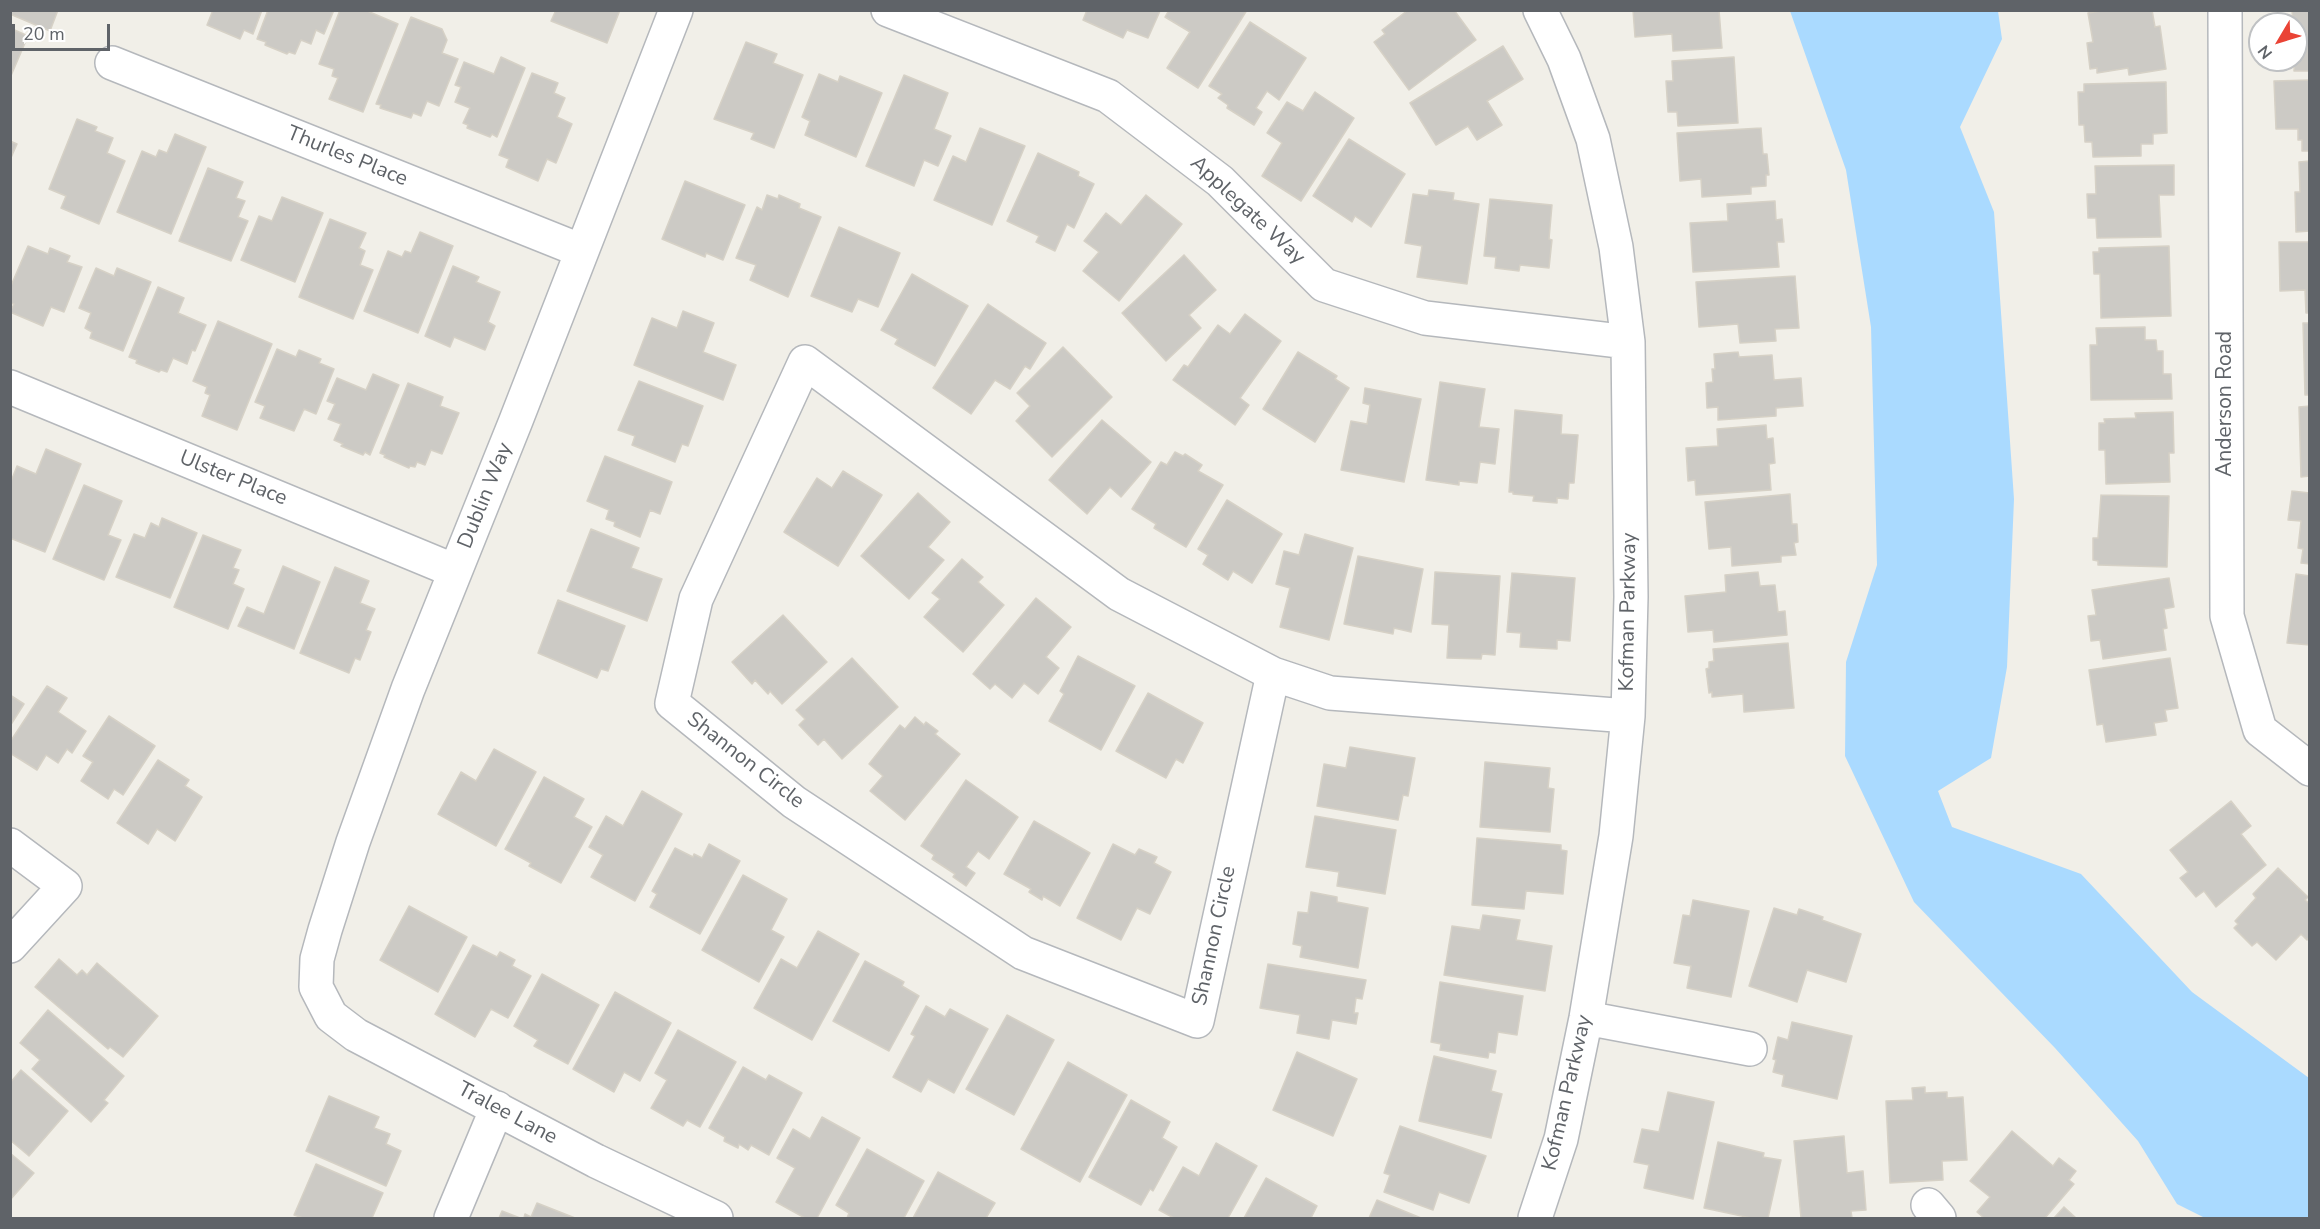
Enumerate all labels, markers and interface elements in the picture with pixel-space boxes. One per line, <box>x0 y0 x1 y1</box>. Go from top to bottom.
scale bar <box>15 12 112 50</box>
north arrow <box>2248 12 2308 72</box>
text: 20 m <box>23 22 65 46</box>
text: N <box>2253 40 2278 63</box>
street label: Thurles Place <box>283 121 411 193</box>
street label: Applegate Way <box>1184 151 1310 271</box>
street label: Anderson Road <box>2213 331 2239 477</box>
street label: Dublin Way <box>453 439 519 553</box>
street label: Ulster Place <box>175 446 291 512</box>
street label: Kofman Parkway <box>1615 532 1643 692</box>
street label: Shannon Circle <box>681 707 809 815</box>
street label: Shannon Circle <box>1188 864 1242 1008</box>
street label: Kofman Parkway <box>1538 1013 1598 1173</box>
street label: Tralee Lane <box>453 1077 561 1151</box>

